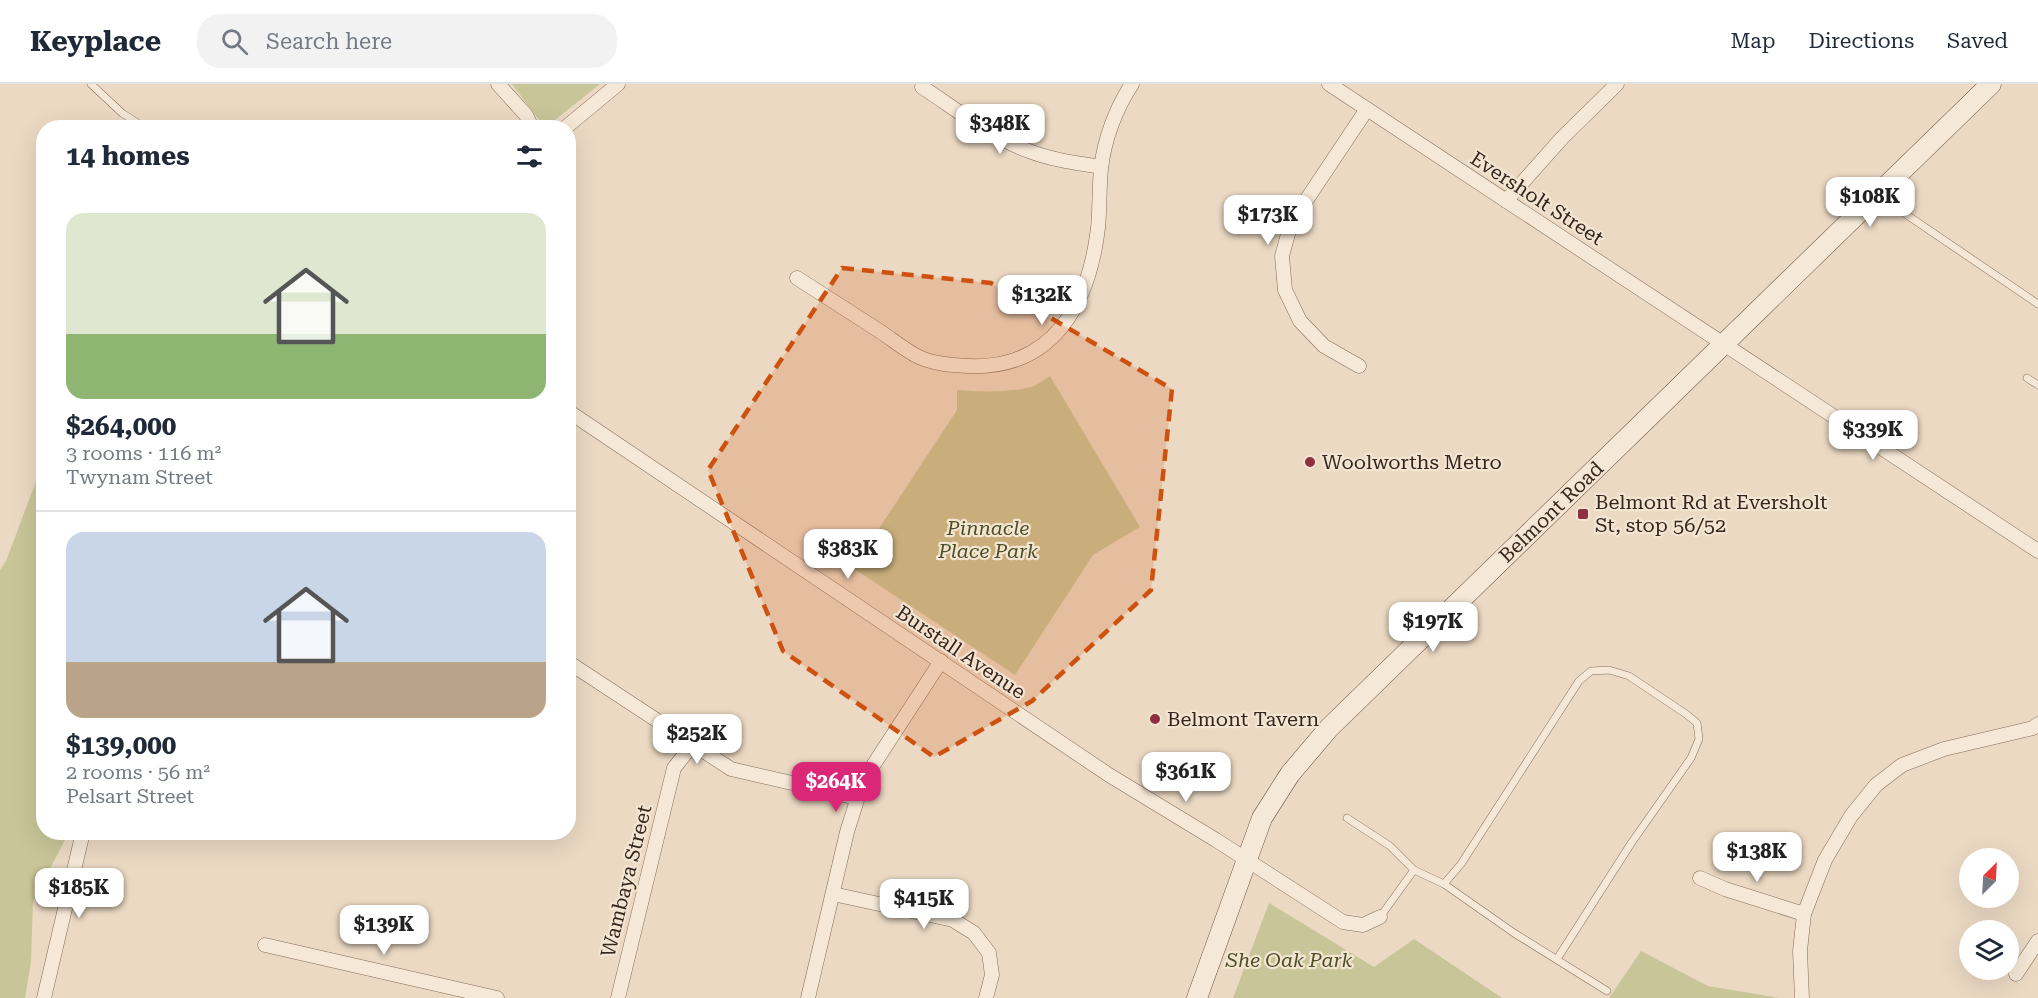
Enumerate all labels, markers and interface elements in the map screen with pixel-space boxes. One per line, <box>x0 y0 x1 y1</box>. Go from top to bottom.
search box <box>197 14 617 68</box>
text: Keyplace <box>30 25 161 58</box>
icon: search <box>218 25 251 58</box>
text: Search here <box>266 29 392 54</box>
text: Map <box>1731 29 1775 53</box>
text: Directions <box>1808 29 1914 53</box>
text: Saved <box>1947 29 2008 53</box>
pin: $348K <box>958 104 1042 155</box>
text: $348K <box>970 111 1030 135</box>
icon: filters <box>513 140 546 173</box>
text: 14 homes <box>66 141 190 171</box>
street label: Eversholt Street <box>1466 146 1608 250</box>
pin: $108K <box>1828 177 1912 228</box>
text: $108K <box>1840 184 1900 208</box>
pin: $173K <box>1226 195 1310 246</box>
text: $173K <box>1238 202 1298 226</box>
icon: home <box>252 252 360 360</box>
pin: $132K <box>1000 275 1084 326</box>
text: $132K <box>1012 282 1072 306</box>
pin: $339K <box>1831 410 1915 461</box>
text: $264,000 <box>66 411 176 441</box>
text: $339K <box>1843 417 1903 441</box>
text: 3 rooms · 116 m² <box>66 441 221 465</box>
place label: Woolworths Metro <box>1322 450 1502 474</box>
marker: Woolworths Metro <box>1303 455 1317 469</box>
street label: Belmont Road <box>1494 456 1608 568</box>
text: Twynam Street <box>66 465 213 489</box>
place label: Belmont Rd at Eversholt St, stop 56/52 <box>1595 490 1828 537</box>
marker: Belmont Rd at Eversholt St, stop 56/52 <box>1576 507 1590 521</box>
park label: Pinnacle Place Park <box>937 516 1038 563</box>
pin: $383K <box>806 529 890 580</box>
text: $383K <box>818 536 878 560</box>
icon: home <box>252 571 360 679</box>
street label: Burstall Avenue <box>892 600 1030 704</box>
pin: $197K <box>1391 602 1475 653</box>
text: $197K <box>1403 609 1463 633</box>
place label: Belmont Tavern <box>1167 707 1319 731</box>
marker: Belmont Tavern <box>1148 712 1162 726</box>
pin: $252K <box>655 714 739 765</box>
text: $252K <box>667 721 727 745</box>
text: $139,000 <box>66 730 176 760</box>
pin: $361K <box>1144 752 1228 803</box>
text: $361K <box>1156 759 1216 783</box>
text: 2 rooms · 56 m² <box>66 760 210 784</box>
pin: $264K <box>794 762 878 813</box>
text: $264K <box>806 769 866 793</box>
text: Pelsart Street <box>66 784 194 808</box>
street label: Wambaya Street <box>595 802 657 960</box>
pin: $138K <box>1715 832 1799 883</box>
text: $138K <box>1727 839 1787 863</box>
north arrow <box>1959 848 2019 908</box>
map controls <box>1959 848 2019 980</box>
pin: $185K <box>37 868 121 919</box>
text: $185K <box>49 875 109 899</box>
pin: $415K <box>882 879 966 930</box>
text: $415K <box>894 886 954 910</box>
pin: $139K <box>342 905 426 956</box>
text: $139K <box>354 912 414 936</box>
button: layers <box>1959 920 2019 980</box>
park label: She Oak Park <box>1225 948 1353 972</box>

